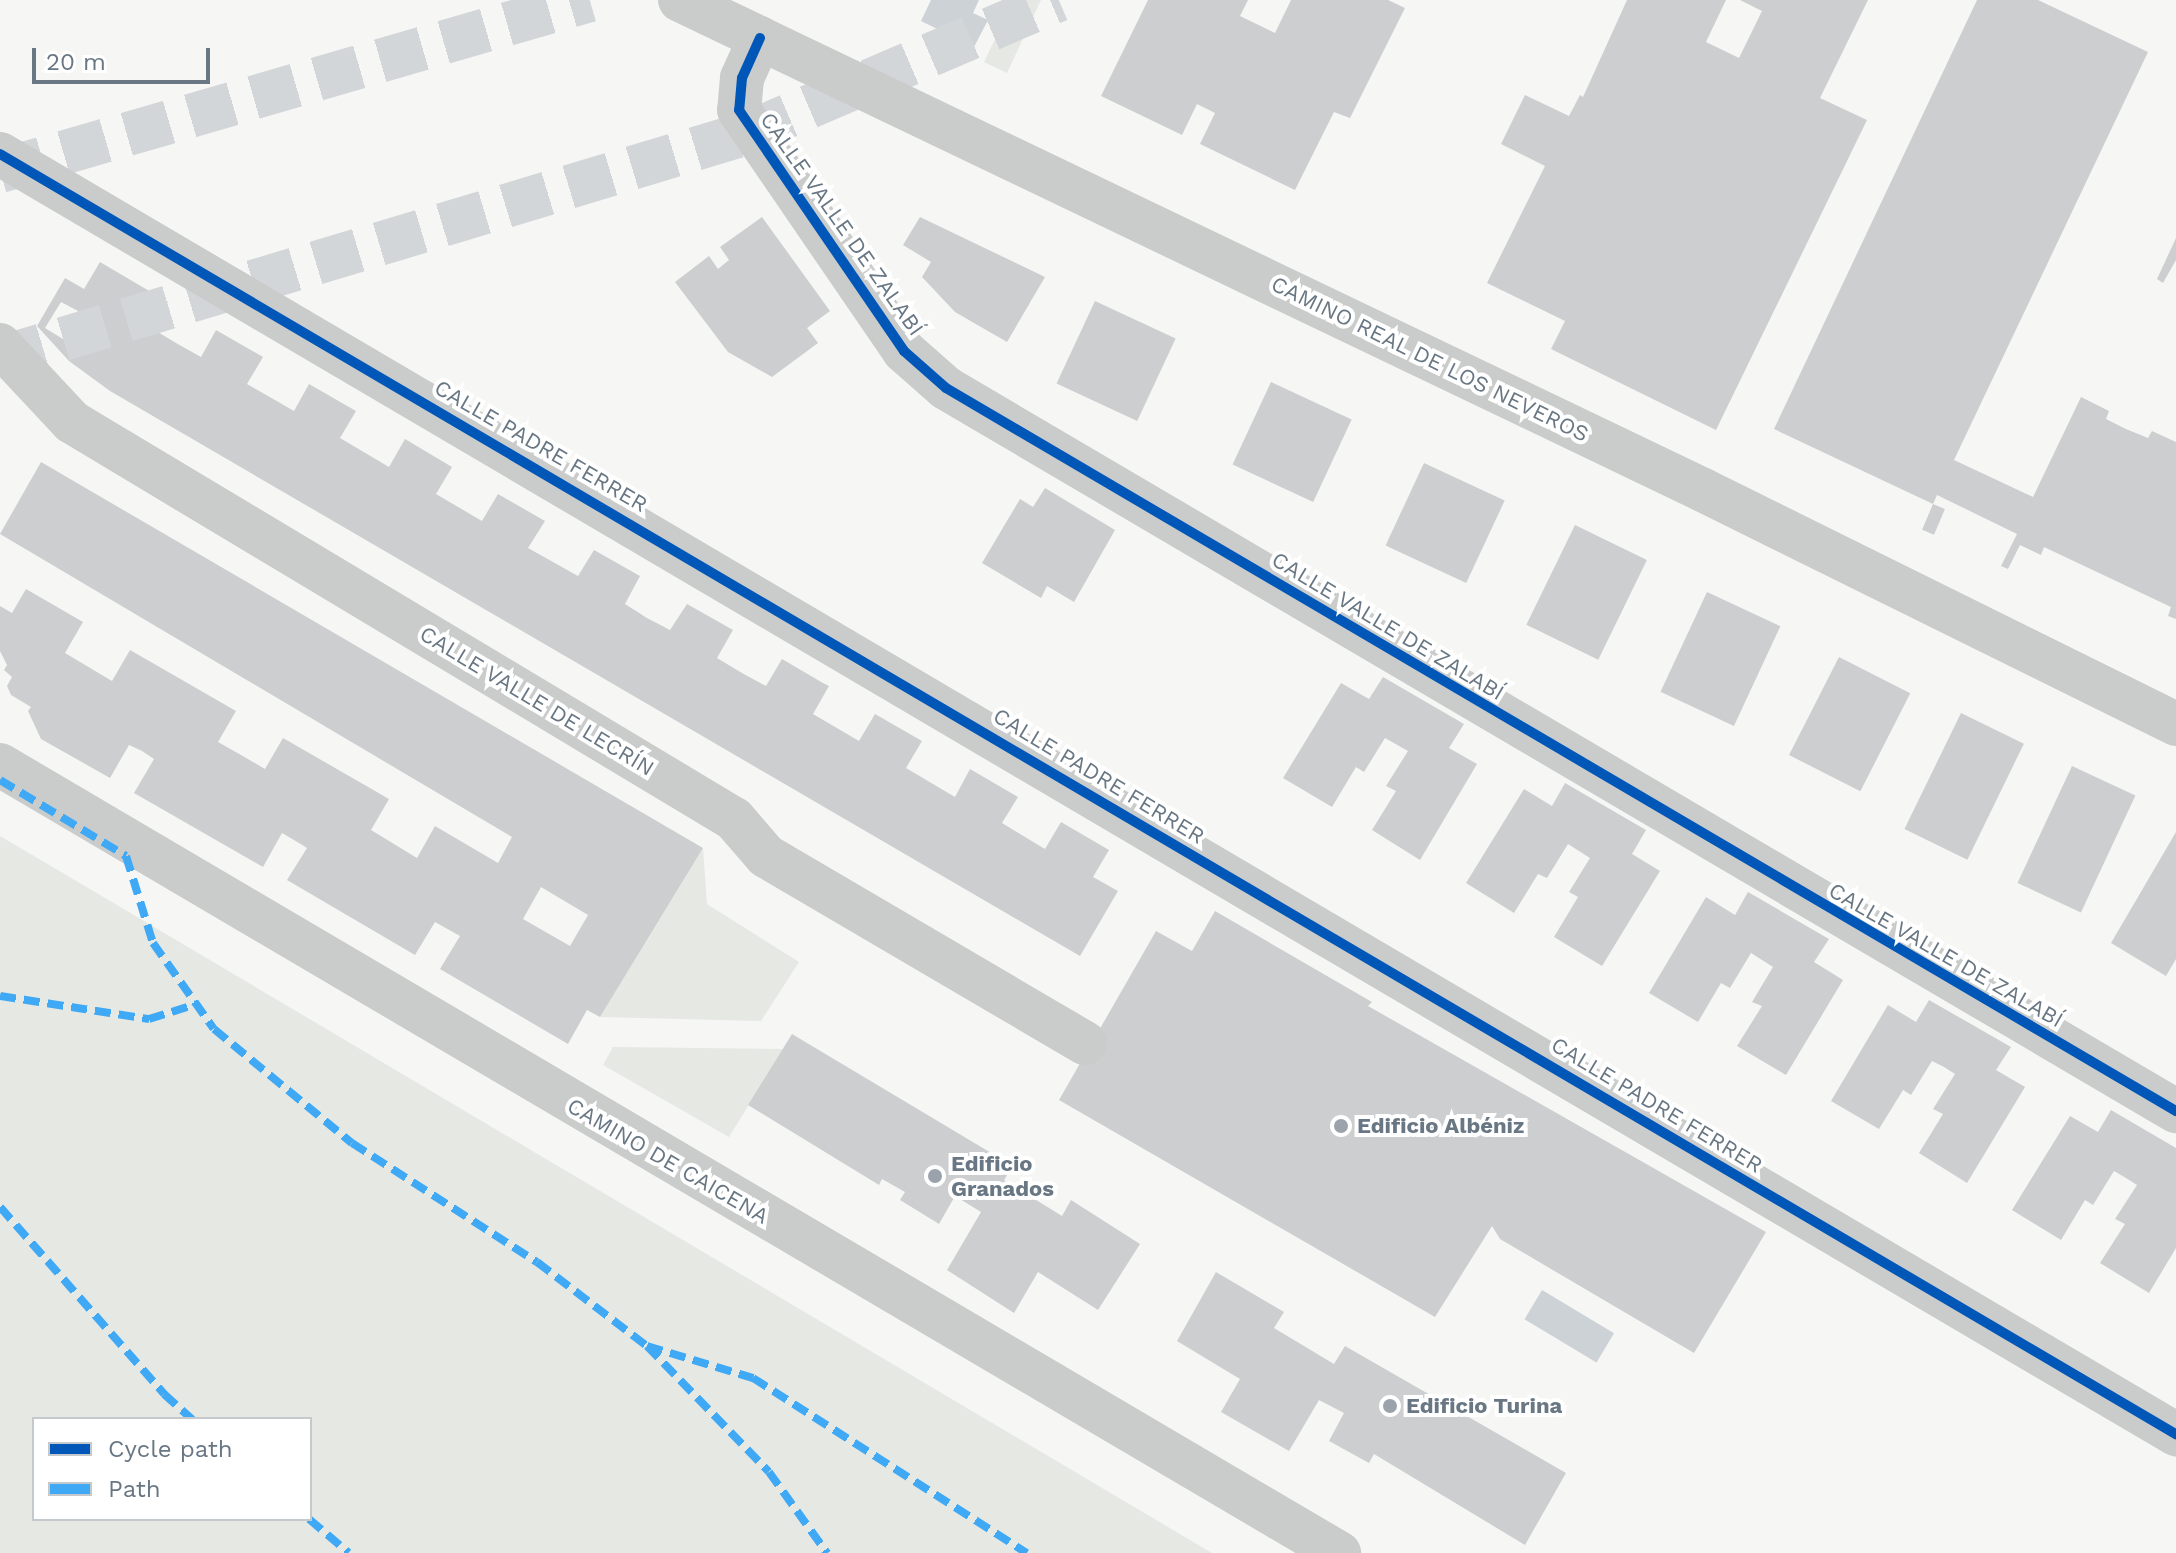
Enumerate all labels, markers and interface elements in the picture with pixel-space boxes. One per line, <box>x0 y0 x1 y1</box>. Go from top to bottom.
scale bar <box>36 32 214 82</box>
text: 20 m <box>46 48 106 76</box>
street label: CALLE VALLE DE ZALABÍ <box>755 107 929 341</box>
street label: CAMINO REAL DE LOS NEVEROS <box>1267 270 1593 448</box>
street label: CALLE PADRE FERRER <box>430 374 652 518</box>
street label: CALLE VALLE DE ZALABÍ <box>1267 546 1509 706</box>
street label: CALLE VALLE DE LECRÍN <box>415 620 659 782</box>
street label: CALLE PADRE FERRER <box>989 702 1209 850</box>
street label: CALLE VALLE DE ZALABÍ <box>1824 877 2068 1033</box>
street label: CALLE PADRE FERRER <box>1547 1031 1767 1179</box>
street label: CAMINO DE CAICENA <box>563 1092 773 1230</box>
place label: Edificio Albéniz <box>1357 1113 1525 1139</box>
marker: Edificio Albéniz <box>1332 1117 1350 1135</box>
place label: Edificio Granados <box>951 1150 1054 1202</box>
marker: Edificio Granados <box>926 1167 944 1185</box>
place label: Edificio Turina <box>1406 1393 1563 1419</box>
marker: Edificio Turina <box>1381 1397 1399 1415</box>
legend <box>32 1417 312 1521</box>
text: Cycle path <box>108 1435 233 1463</box>
text: Path <box>108 1475 161 1503</box>

